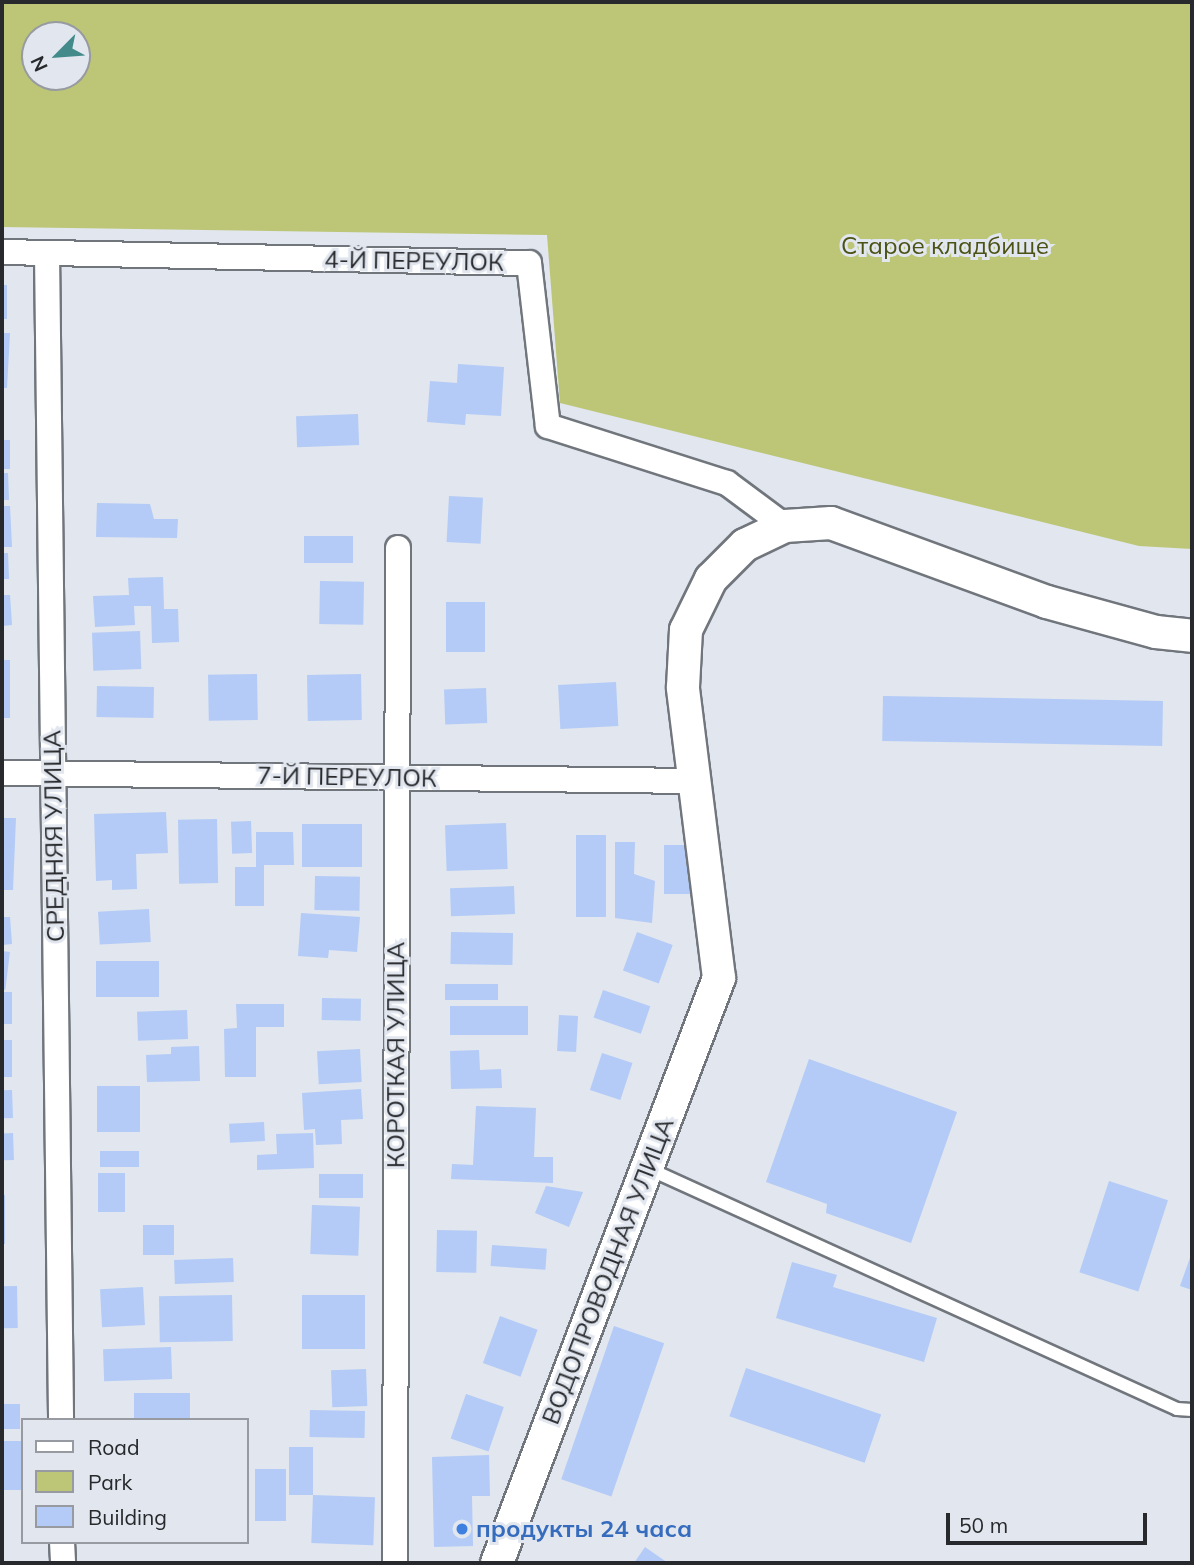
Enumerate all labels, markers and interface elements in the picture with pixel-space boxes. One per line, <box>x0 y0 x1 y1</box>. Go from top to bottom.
north arrow <box>21 21 91 91</box>
text: N <box>25 52 53 76</box>
park label: Старое кладбище <box>841 232 1049 260</box>
street label: 4-Й ПЕРЕУЛОК <box>324 245 504 277</box>
street label: СРЕДНЯЯ УЛИЦА <box>38 730 70 942</box>
street label: 7-Й ПЕРЕУЛОК <box>257 761 437 793</box>
street label: КОРОТКАЯ УЛИЦА <box>382 942 410 1168</box>
street label: ВОДОПРОВОДНАЯ УЛИЦА <box>536 1114 680 1428</box>
legend <box>21 1418 248 1544</box>
text: Road <box>88 1434 139 1460</box>
text: Park <box>88 1469 132 1495</box>
scale bar <box>949 1498 1150 1542</box>
text: Building <box>88 1504 167 1530</box>
text: 50 m <box>959 1512 1008 1538</box>
place label: продукты 24 часа <box>476 1515 692 1543</box>
marker: продукты 24 часа <box>454 1521 470 1537</box>

